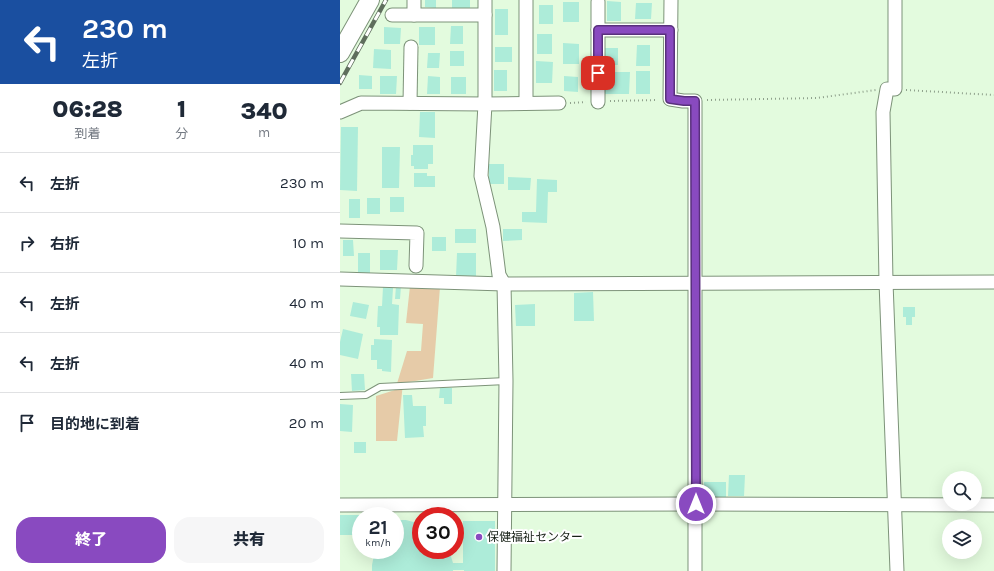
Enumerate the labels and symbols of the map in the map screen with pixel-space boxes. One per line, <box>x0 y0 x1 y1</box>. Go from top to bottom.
pin <box>581 56 615 90</box>
position arrow <box>675 483 717 525</box>
speed limit sign: 30 <box>412 507 464 559</box>
place label: 保健福祉センター <box>487 530 583 544</box>
marker: 保健福祉センター <box>474 532 484 542</box>

